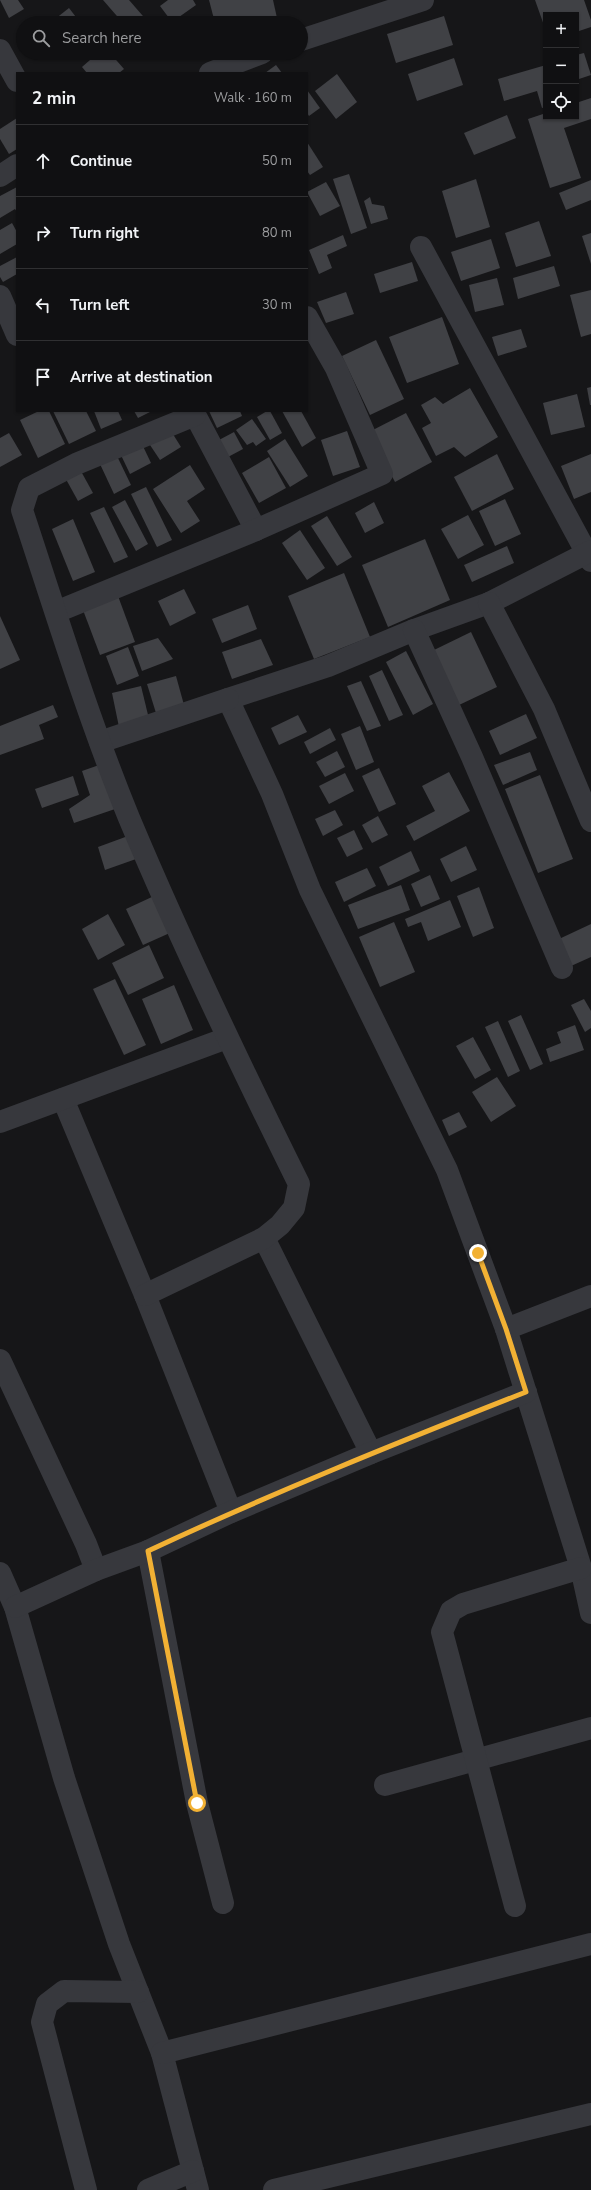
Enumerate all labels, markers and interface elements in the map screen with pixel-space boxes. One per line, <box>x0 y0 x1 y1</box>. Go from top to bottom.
map controls <box>543 12 579 120</box>
button: + <box>543 12 579 48</box>
search box <box>16 16 308 60</box>
icon: search <box>30 27 52 49</box>
text: Search here <box>62 28 142 48</box>
button: − <box>543 48 579 84</box>
button: locate <box>543 84 579 120</box>
text: 2 min <box>32 87 76 110</box>
text: Walk · 160 m <box>214 89 292 107</box>
icon: ahead <box>32 150 54 172</box>
text: Continue <box>70 151 132 171</box>
text: 50 m <box>262 152 292 170</box>
icon: right <box>32 222 54 244</box>
text: Turn right <box>70 223 139 243</box>
text: 80 m <box>262 224 292 242</box>
icon: left <box>32 294 54 316</box>
text: Turn left <box>70 295 129 315</box>
text: 30 m <box>262 296 292 314</box>
icon: arrive <box>32 366 54 388</box>
text: Arrive at destination <box>70 367 213 387</box>
route end <box>469 1244 487 1262</box>
route start <box>188 1794 206 1812</box>

